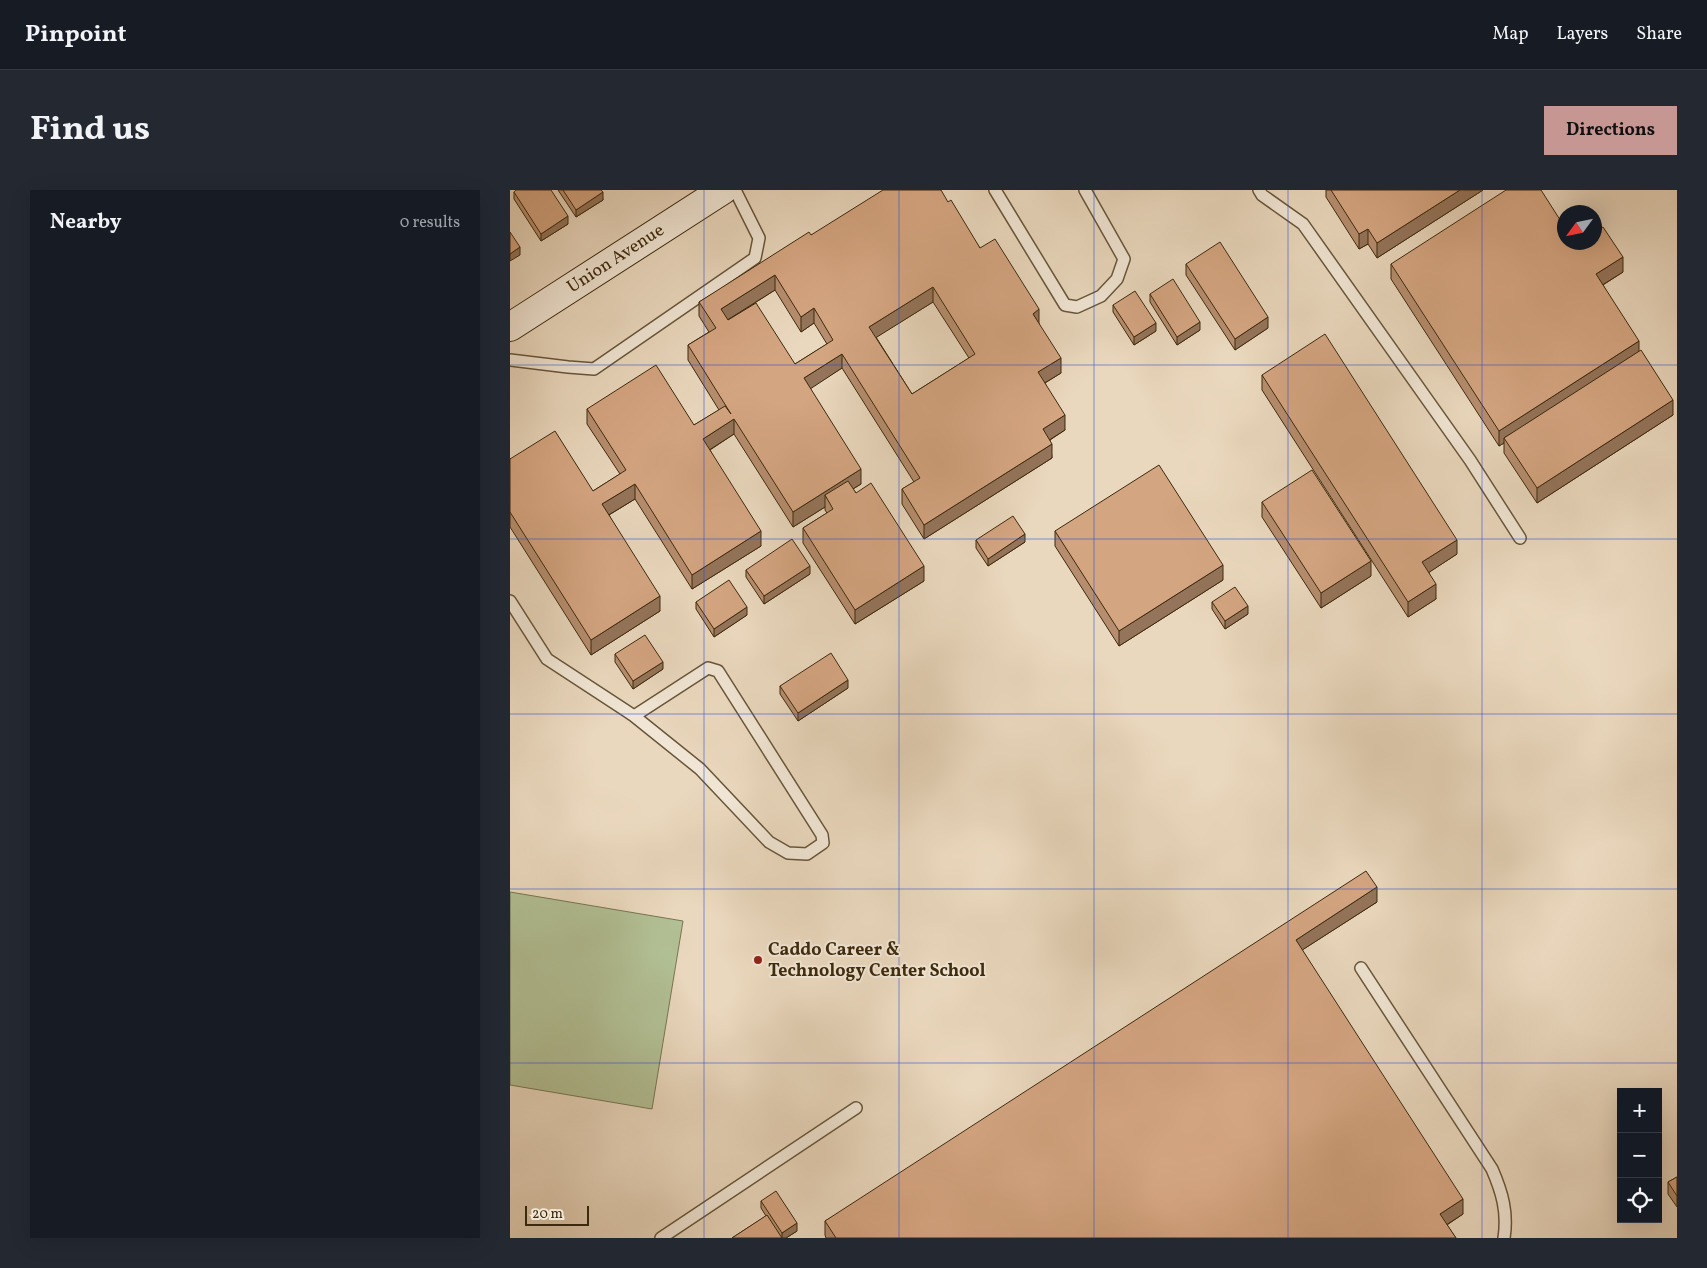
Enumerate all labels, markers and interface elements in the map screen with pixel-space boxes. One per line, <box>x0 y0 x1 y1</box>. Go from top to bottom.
text: Pinpoint <box>25 18 127 52</box>
text: Map <box>1492 22 1528 47</box>
text: Layers <box>1556 22 1608 47</box>
text: Share <box>1636 22 1682 47</box>
text: Find us <box>30 106 150 154</box>
button: Directions <box>1544 106 1677 155</box>
north arrow <box>1557 205 1602 250</box>
text: Nearby <box>50 208 121 237</box>
text: 0 results <box>400 212 460 234</box>
street label: Union Avenue <box>563 218 669 300</box>
place label: Caddo Career & Technology Center School <box>768 938 986 984</box>
marker: Caddo Career & Technology Center School <box>752 954 764 966</box>
map controls <box>1617 1088 1662 1223</box>
button: + <box>1617 1088 1662 1133</box>
button: − <box>1617 1133 1662 1178</box>
button: locate <box>1617 1178 1662 1223</box>
scale bar <box>525 1203 589 1226</box>
text: 20 m <box>532 1205 563 1224</box>

